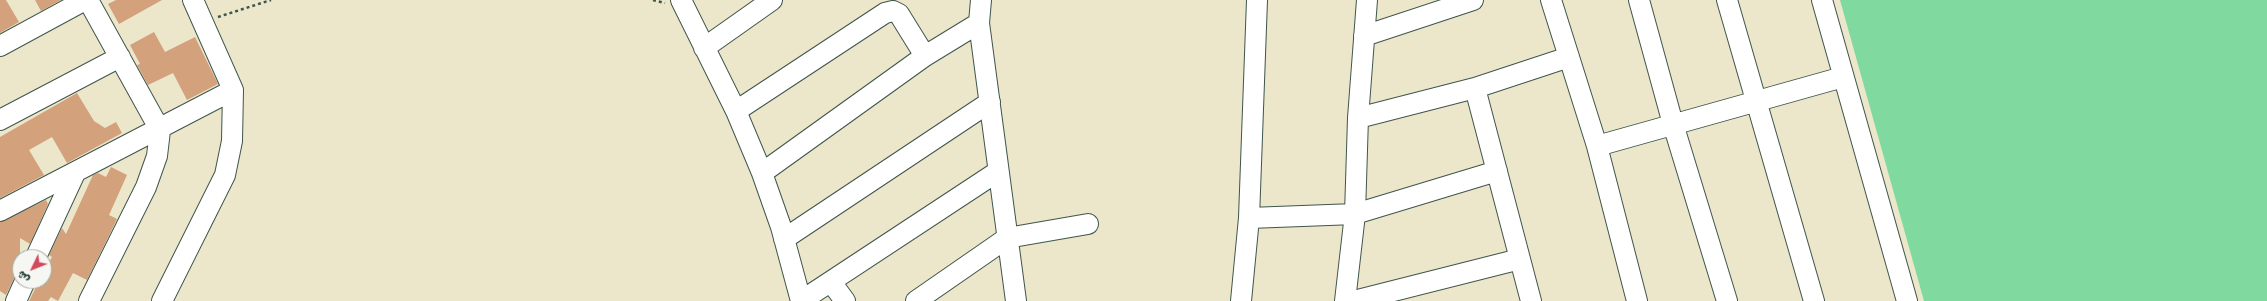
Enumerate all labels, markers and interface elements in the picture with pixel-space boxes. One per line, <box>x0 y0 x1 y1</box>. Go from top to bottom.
north arrow <box>12 249 52 289</box>
text: ش <box>13 266 35 288</box>

